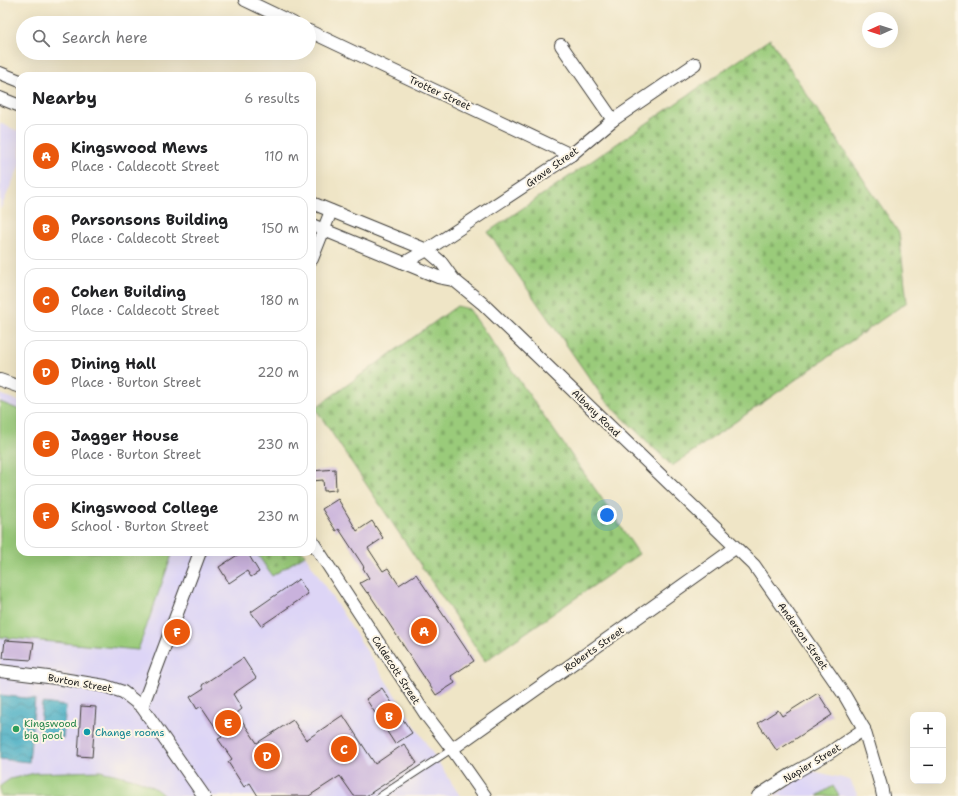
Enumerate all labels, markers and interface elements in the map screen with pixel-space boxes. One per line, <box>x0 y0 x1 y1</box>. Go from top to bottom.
north arrow <box>862 12 898 48</box>
search box <box>16 16 316 60</box>
icon: search <box>30 27 52 49</box>
text: Search here <box>62 28 148 48</box>
street label: Trotter Street <box>407 73 473 113</box>
text: Nearby <box>32 87 97 109</box>
text: 6 results <box>244 90 300 107</box>
text: Kingswood Mews <box>71 138 208 158</box>
street label: Grave Street <box>523 144 581 190</box>
text: A <box>41 148 51 165</box>
text: 110 m <box>264 148 299 165</box>
text: Place · Caldecott Street <box>71 158 219 175</box>
text: Parsonsons Building <box>71 210 228 230</box>
text: B <box>42 220 50 237</box>
text: 150 m <box>261 220 299 237</box>
text: Place · Caldecott Street <box>71 230 219 247</box>
text: Cohen Building <box>71 282 186 302</box>
text: C <box>42 292 50 309</box>
text: 180 m <box>260 292 299 309</box>
text: Place · Caldecott Street <box>71 302 219 319</box>
text: Dining Hall <box>71 354 156 374</box>
text: D <box>41 364 51 381</box>
text: 220 m <box>257 364 299 381</box>
text: Place · Burton Street <box>71 374 201 391</box>
street label: Albany Road <box>569 387 624 440</box>
text: Jagger House <box>71 426 179 446</box>
text: E <box>42 436 50 453</box>
text: 230 m <box>257 436 299 453</box>
text: Place · Burton Street <box>71 446 201 463</box>
text: Kingswood College <box>71 498 218 518</box>
your location <box>597 505 617 525</box>
text: F <box>42 508 50 525</box>
text: 230 m <box>257 508 299 525</box>
text: School · Burton Street <box>71 518 209 535</box>
street label: Anderson Street <box>775 600 831 672</box>
pin: A <box>411 616 437 646</box>
pin: F <box>164 617 190 647</box>
street label: Roberts Street <box>561 623 627 675</box>
street label: Caldecott Street <box>369 633 423 707</box>
street label: Burton Street <box>47 671 113 695</box>
pin: B <box>376 701 402 731</box>
pin: E <box>215 708 241 738</box>
map controls <box>910 712 946 784</box>
button: + <box>910 712 946 748</box>
place label: Kingswood big pool <box>24 717 78 742</box>
marker: Kingswood big pool <box>11 724 21 734</box>
place label: Change rooms <box>95 726 164 739</box>
marker: Change rooms <box>82 727 92 737</box>
pin: C <box>331 734 357 764</box>
pin: D <box>254 741 280 771</box>
street label: Napier Street <box>781 741 843 785</box>
button: − <box>910 748 946 784</box>

